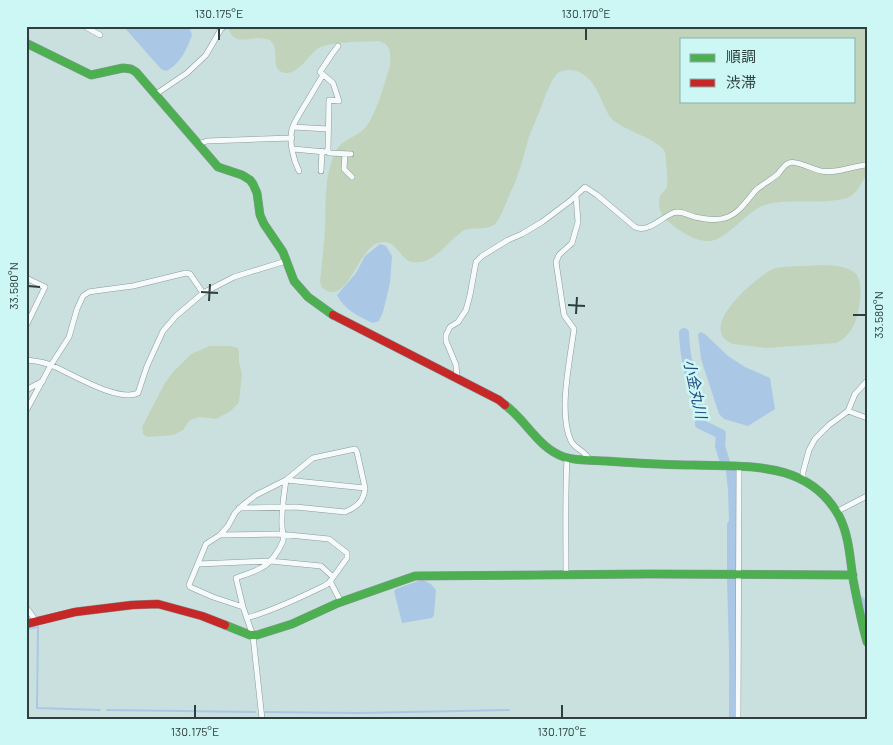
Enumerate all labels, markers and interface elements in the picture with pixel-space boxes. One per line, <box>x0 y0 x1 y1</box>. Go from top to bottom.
text: 130.175°E <box>195 6 243 20</box>
text: 130.170°E <box>562 6 610 20</box>
legend <box>680 38 856 102</box>
text: 順調 <box>726 47 756 65</box>
text: 渋滞 <box>726 73 756 91</box>
text: 33.580°N <box>6 262 20 310</box>
text: 33.580°N <box>871 291 885 339</box>
water label: 小金丸川 <box>681 358 711 422</box>
text: 130.175°E <box>171 724 219 738</box>
text: 130.170°E <box>538 724 586 738</box>

